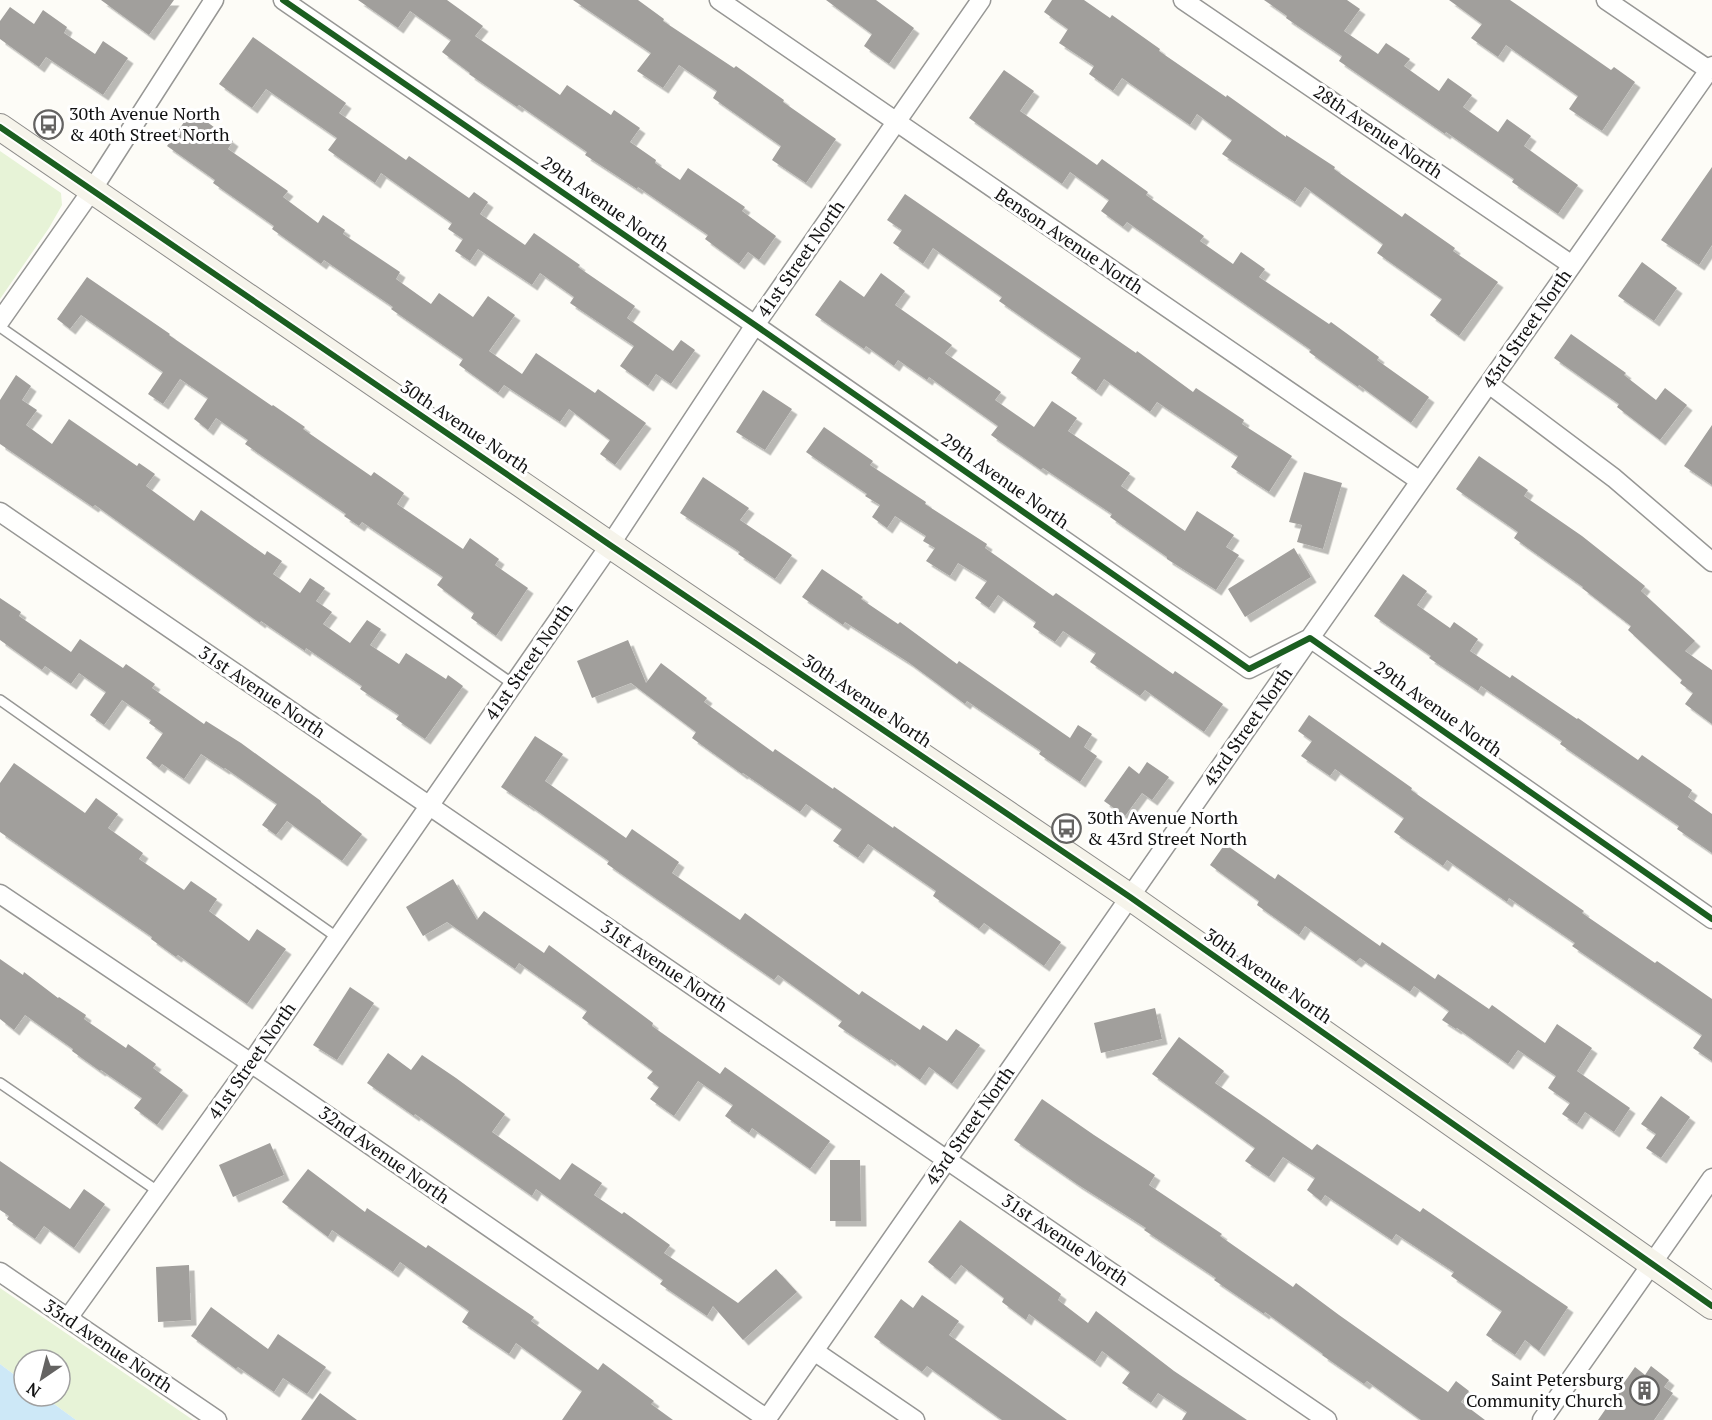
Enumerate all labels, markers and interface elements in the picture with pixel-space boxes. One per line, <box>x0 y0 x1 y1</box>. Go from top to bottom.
street label: 28th Avenue North <box>1309 79 1448 184</box>
place label: 30th Avenue North & 40th Street North <box>69 101 230 146</box>
bus stop icon: 30th Avenue North & 40th Street North <box>32 108 64 140</box>
street label: 29th Avenue North <box>537 150 675 257</box>
street label: Benson Avenue North <box>991 182 1149 299</box>
street label: 41st Street North <box>751 195 850 322</box>
street label: 43rd Street North <box>1476 264 1576 393</box>
street label: 30th Avenue North <box>396 374 535 479</box>
street label: 29th Avenue North <box>937 427 1075 534</box>
street label: 41st Street North <box>479 598 578 725</box>
street label: 31st Avenue North <box>194 640 331 743</box>
street label: 30th Avenue North <box>798 648 937 753</box>
street label: 29th Avenue North <box>1370 655 1508 762</box>
street label: 43rd Street North <box>1197 662 1297 791</box>
place label: 30th Avenue North & 43rd Street North <box>1087 805 1248 850</box>
bus stop icon: 30th Avenue North & 43rd Street North <box>1050 812 1082 844</box>
street label: 31st Avenue North <box>596 914 733 1017</box>
street label: 30th Avenue North <box>1200 922 1338 1029</box>
street label: 41st Street North <box>202 997 301 1124</box>
street label: 43rd Street North <box>919 1061 1019 1190</box>
street label: 32nd Avenue North <box>314 1100 455 1209</box>
street label: 31st Avenue North <box>997 1188 1134 1291</box>
street label: 33rd Avenue North <box>39 1293 178 1397</box>
north arrow <box>12 1348 72 1408</box>
place label: Saint Petersburg Community Church <box>1466 1367 1624 1412</box>
building icon: Saint Petersburg Community Church <box>1628 1374 1660 1406</box>
text: N <box>22 1378 45 1403</box>

